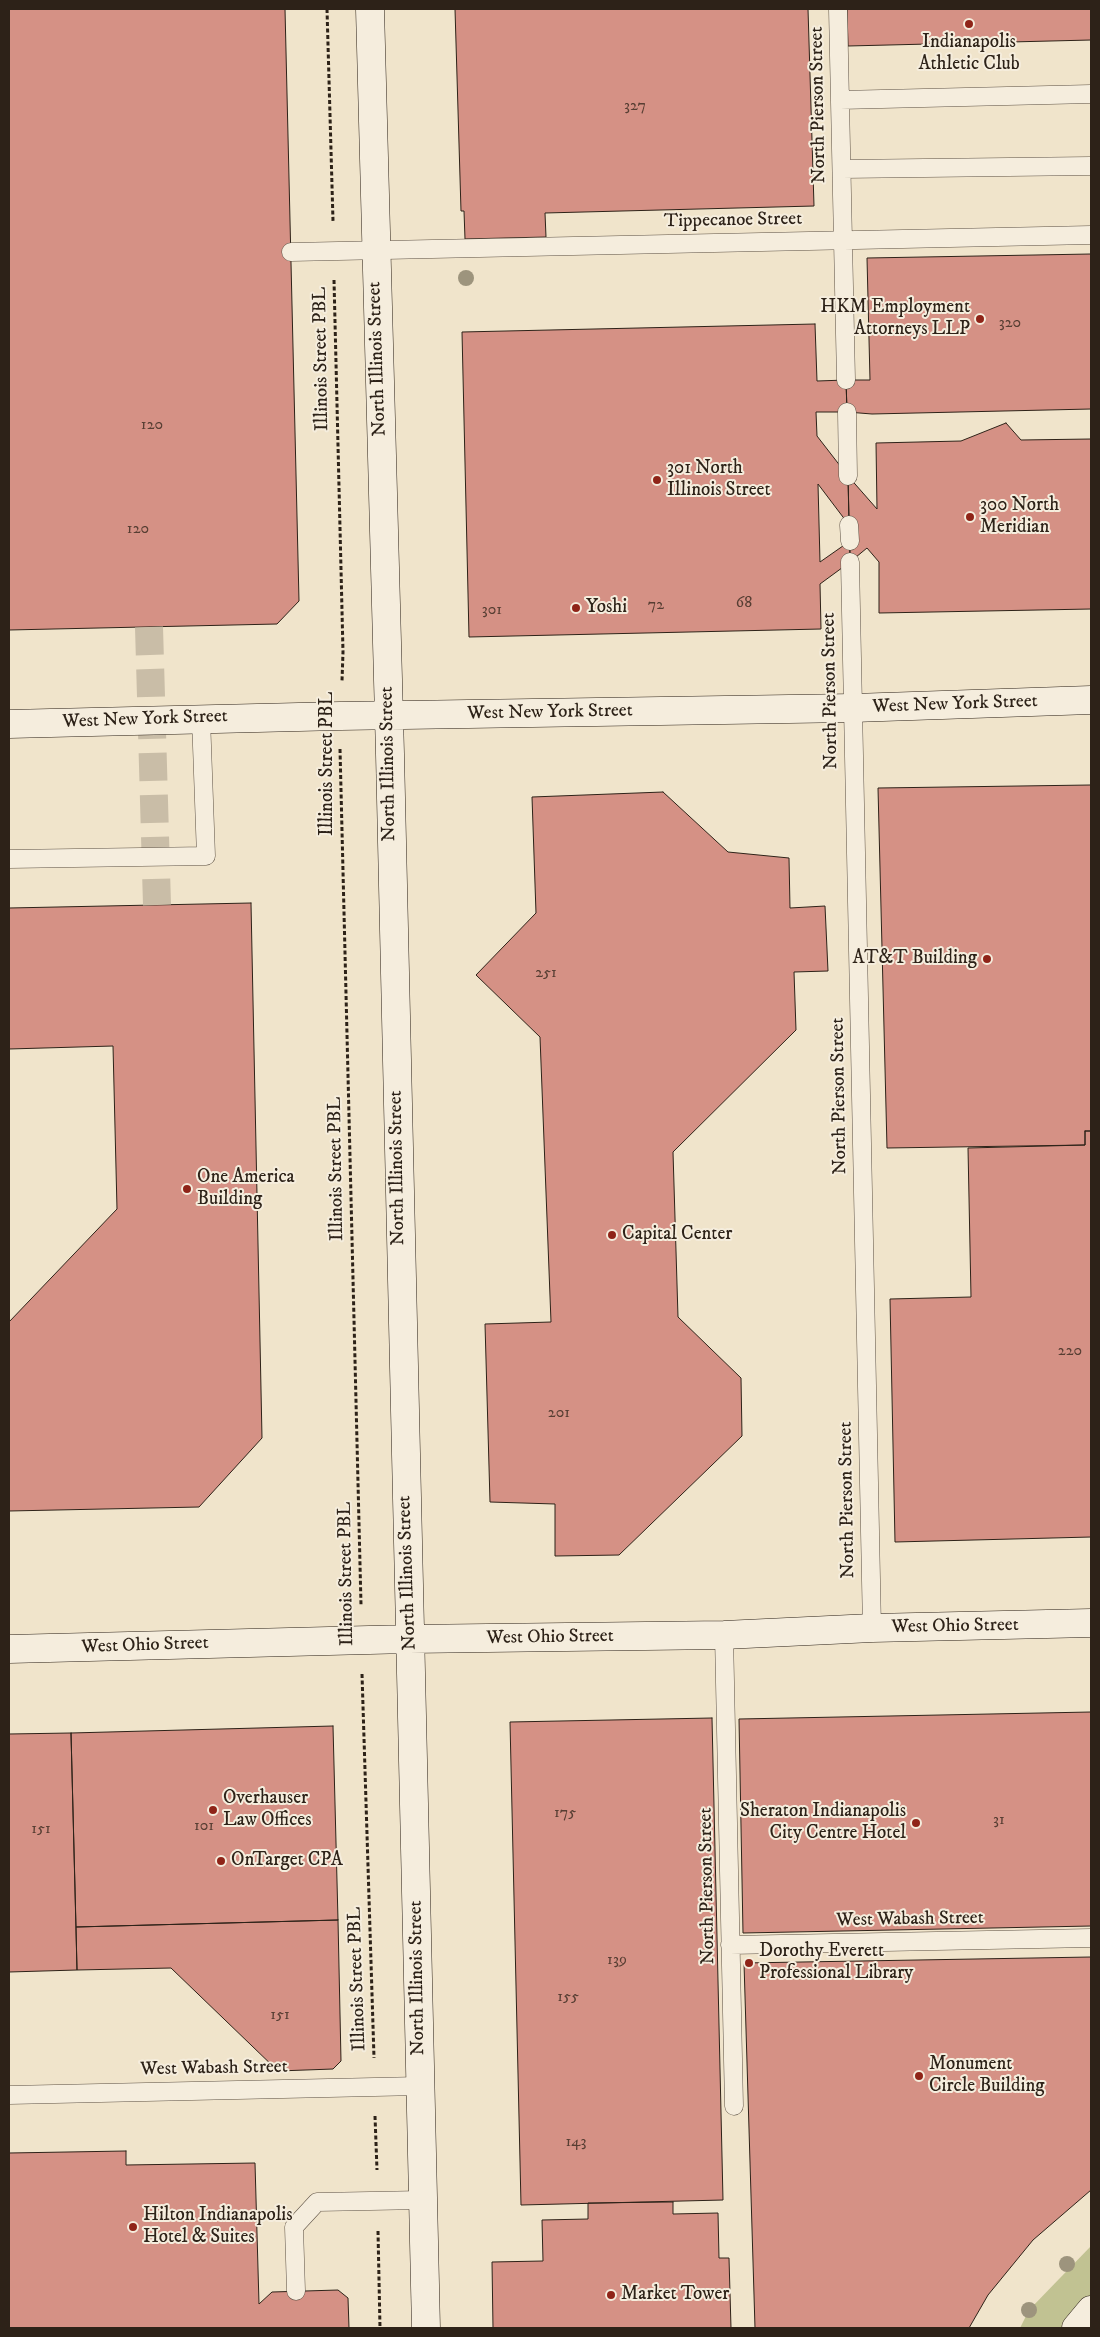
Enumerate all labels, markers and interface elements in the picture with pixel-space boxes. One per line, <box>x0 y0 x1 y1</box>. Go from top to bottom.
marker: Indianapolis Athletic Club <box>963 18 975 30</box>
street label: North Pierson Street <box>806 26 832 184</box>
place label: Indianapolis Athletic Club <box>918 32 1020 76</box>
house number: 327 <box>624 97 646 117</box>
street label: Tippecanoe Street <box>664 208 802 234</box>
street label: North Illinois Street <box>364 281 392 437</box>
street label: Illinois Street PBL <box>309 287 335 431</box>
place label: HKM Employment Attorneys LLP <box>820 297 970 341</box>
marker: HKM Employment Attorneys LLP <box>974 313 986 325</box>
house number: 320 <box>999 314 1021 334</box>
house number: 120 <box>141 416 163 436</box>
place label: 301 North Illinois Street <box>667 458 770 502</box>
marker: 301 North Illinois Street <box>651 474 663 486</box>
place label: 300 North Meridian <box>980 495 1059 539</box>
marker: 300 North Meridian <box>964 511 976 523</box>
house number: 120 <box>127 520 149 540</box>
house number: 68 <box>736 594 752 614</box>
house number: 72 <box>648 596 664 616</box>
place label: Yoshi <box>586 597 627 619</box>
house number: 301 <box>482 601 502 621</box>
marker: Yoshi <box>570 602 582 614</box>
street label: North Pierson Street <box>818 612 844 770</box>
street label: North Illinois Street <box>376 686 402 842</box>
street label: West New York Street <box>872 691 1038 719</box>
street label: Illinois Street PBL <box>317 692 339 836</box>
street label: West New York Street <box>467 700 633 726</box>
street label: West New York Street <box>62 706 228 734</box>
place label: AT&T Building <box>853 948 977 970</box>
marker: AT&T Building <box>981 953 993 965</box>
house number: 251 <box>535 964 557 984</box>
street label: North Pierson Street <box>827 1017 853 1175</box>
street label: North Illinois Street <box>385 1090 411 1246</box>
street label: Illinois Street PBL <box>324 1097 350 1241</box>
place label: One America Building <box>197 1167 295 1211</box>
marker: One America Building <box>181 1183 193 1195</box>
place label: Capital Center <box>622 1224 732 1246</box>
marker: Capital Center <box>606 1229 618 1241</box>
house number: 220 <box>1058 1342 1082 1362</box>
house number: 201 <box>548 1404 570 1424</box>
street label: North Pierson Street <box>835 1421 861 1579</box>
street label: North Illinois Street <box>394 1495 422 1651</box>
street label: Illinois Street PBL <box>334 1502 360 1646</box>
street label: West Ohio Street <box>891 1614 1019 1640</box>
street label: West Ohio Street <box>486 1625 614 1651</box>
street label: West Ohio Street <box>81 1632 209 1660</box>
place label: Overhauser Law Offices <box>223 1788 312 1832</box>
place label: Sheraton Indianapolis City Centre Hotel <box>740 1801 906 1845</box>
marker: Overhauser Law Offices <box>207 1804 219 1816</box>
house number: 175 <box>554 1804 576 1824</box>
street label: North Pierson Street <box>695 1807 721 1965</box>
house number: 31 <box>993 1811 1005 1831</box>
house number: 101 <box>194 1817 214 1837</box>
marker: Sheraton Indianapolis City Centre Hotel <box>910 1817 922 1829</box>
house number: 151 <box>31 1820 51 1840</box>
place label: OnTarget CPA <box>231 1850 343 1872</box>
marker: OnTarget CPA <box>215 1855 227 1867</box>
street label: North Illinois Street <box>405 1900 431 2056</box>
street label: Illinois Street PBL <box>344 1907 372 2051</box>
street label: West Wabash Street <box>836 1907 984 1933</box>
place label: Dorothy Everett Professional Library <box>759 1941 913 1985</box>
house number: 139 <box>607 1951 627 1971</box>
marker: Dorothy Everett Professional Library <box>743 1957 755 1969</box>
house number: 155 <box>557 1988 579 2008</box>
house number: 151 <box>270 2006 290 2026</box>
place label: Monument Circle Building <box>929 2054 1045 2098</box>
street label: West Wabash Street <box>140 2056 288 2082</box>
marker: Monument Circle Building <box>913 2070 925 2082</box>
house number: 143 <box>565 2133 587 2153</box>
place label: Hilton Indianapolis Hotel & Suites <box>143 2205 293 2249</box>
marker: Hilton Indianapolis Hotel & Suites <box>127 2221 139 2233</box>
place label: Market Tower <box>621 2284 729 2306</box>
marker: Market Tower <box>605 2289 617 2301</box>

